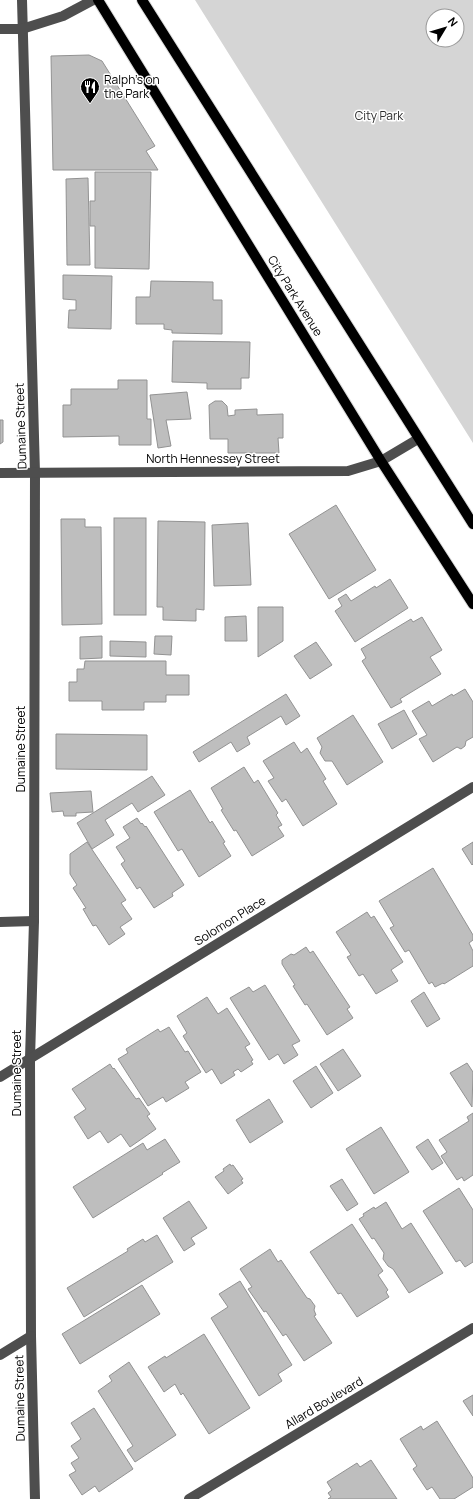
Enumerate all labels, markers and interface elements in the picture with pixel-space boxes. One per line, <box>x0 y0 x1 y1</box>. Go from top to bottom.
north arrow <box>425 8 465 48</box>
text: N <box>445 14 462 29</box>
place label: Ralph's on the Park <box>104 71 160 102</box>
restaurant icon: Ralph's on the Park <box>79 76 101 104</box>
park label: City Park <box>355 107 404 124</box>
street label: City Park Avenue <box>264 252 327 339</box>
street label: Dumaine Street <box>10 382 31 470</box>
street label: North Hennessey Street <box>146 450 280 467</box>
street label: Dumaine Street <box>12 706 29 792</box>
street label: Solomon Place <box>191 892 269 949</box>
street label: Dumaine Street <box>8 1030 25 1116</box>
street label: Dumaine Street <box>10 1354 29 1441</box>
street label: Allard Boulevard <box>281 1373 366 1433</box>

